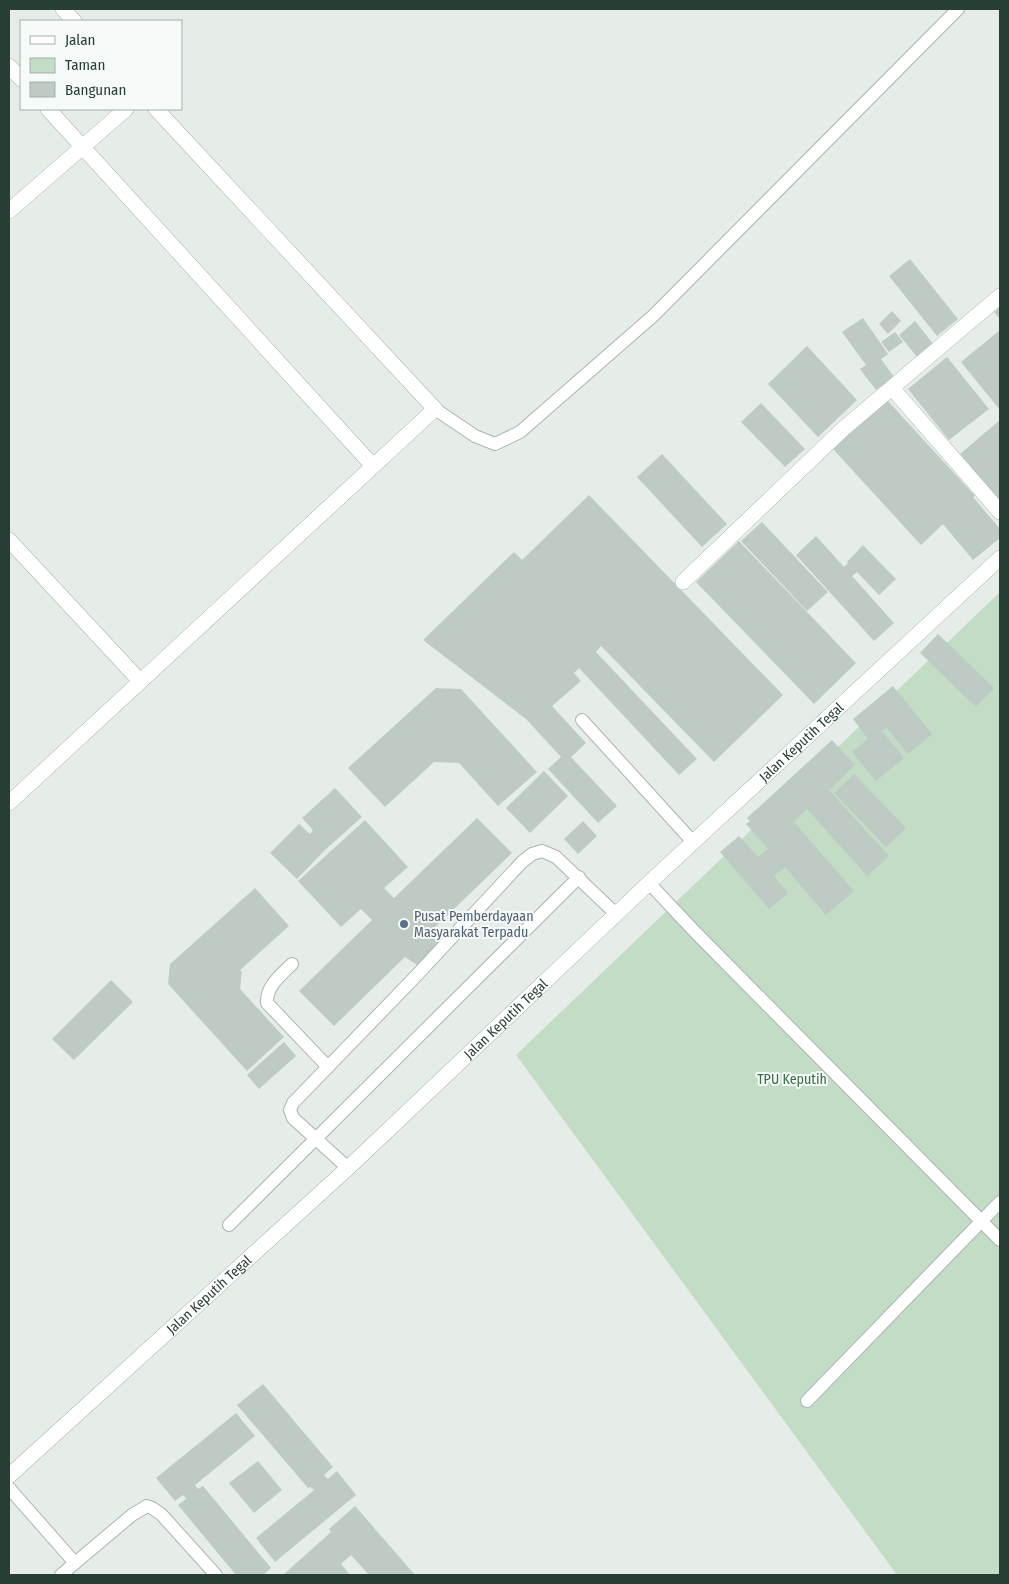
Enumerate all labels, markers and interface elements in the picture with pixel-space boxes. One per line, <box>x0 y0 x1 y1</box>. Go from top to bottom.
legend <box>20 20 182 110</box>
text: Jalan <box>65 31 95 49</box>
text: Taman <box>65 56 105 74</box>
text: Bangunan <box>65 81 126 99</box>
street label: Jalan Keputih Tegal <box>755 699 847 785</box>
place label: Pusat Pemberdayaan Masyarakat Terpadu <box>414 908 534 941</box>
marker: Pusat Pemberdayaan Masyarakat Terpadu <box>398 918 410 930</box>
street label: Jalan Keputih Tegal <box>460 975 551 1062</box>
park label: TPU Keputih <box>757 1071 827 1088</box>
street label: Jalan Keputih Tegal <box>163 1251 255 1337</box>

